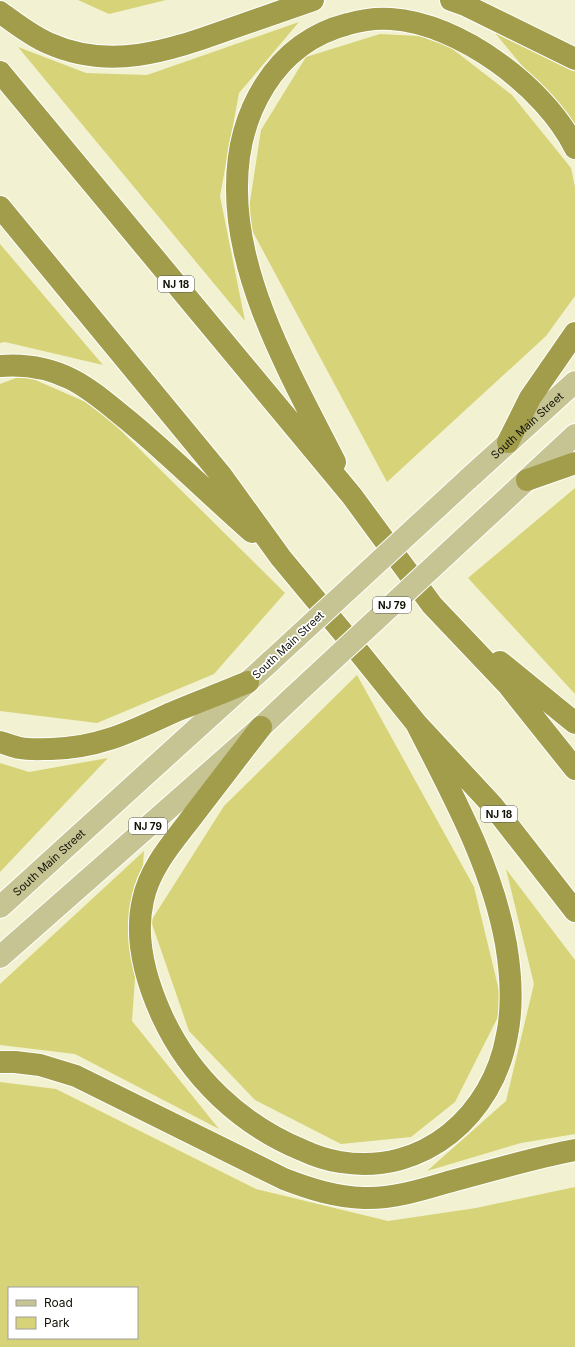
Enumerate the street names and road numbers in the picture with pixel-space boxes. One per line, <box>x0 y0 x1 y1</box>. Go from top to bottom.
road number: NJ 18 <box>158 276 194 292</box>
street label: South Main Street <box>488 389 566 462</box>
road number: NJ 79 <box>373 597 411 613</box>
street label: South Main Street <box>249 608 327 682</box>
road number: NJ 18 <box>481 806 517 822</box>
road number: NJ 79 <box>129 818 167 834</box>
street label: South Main Street <box>10 826 88 899</box>

